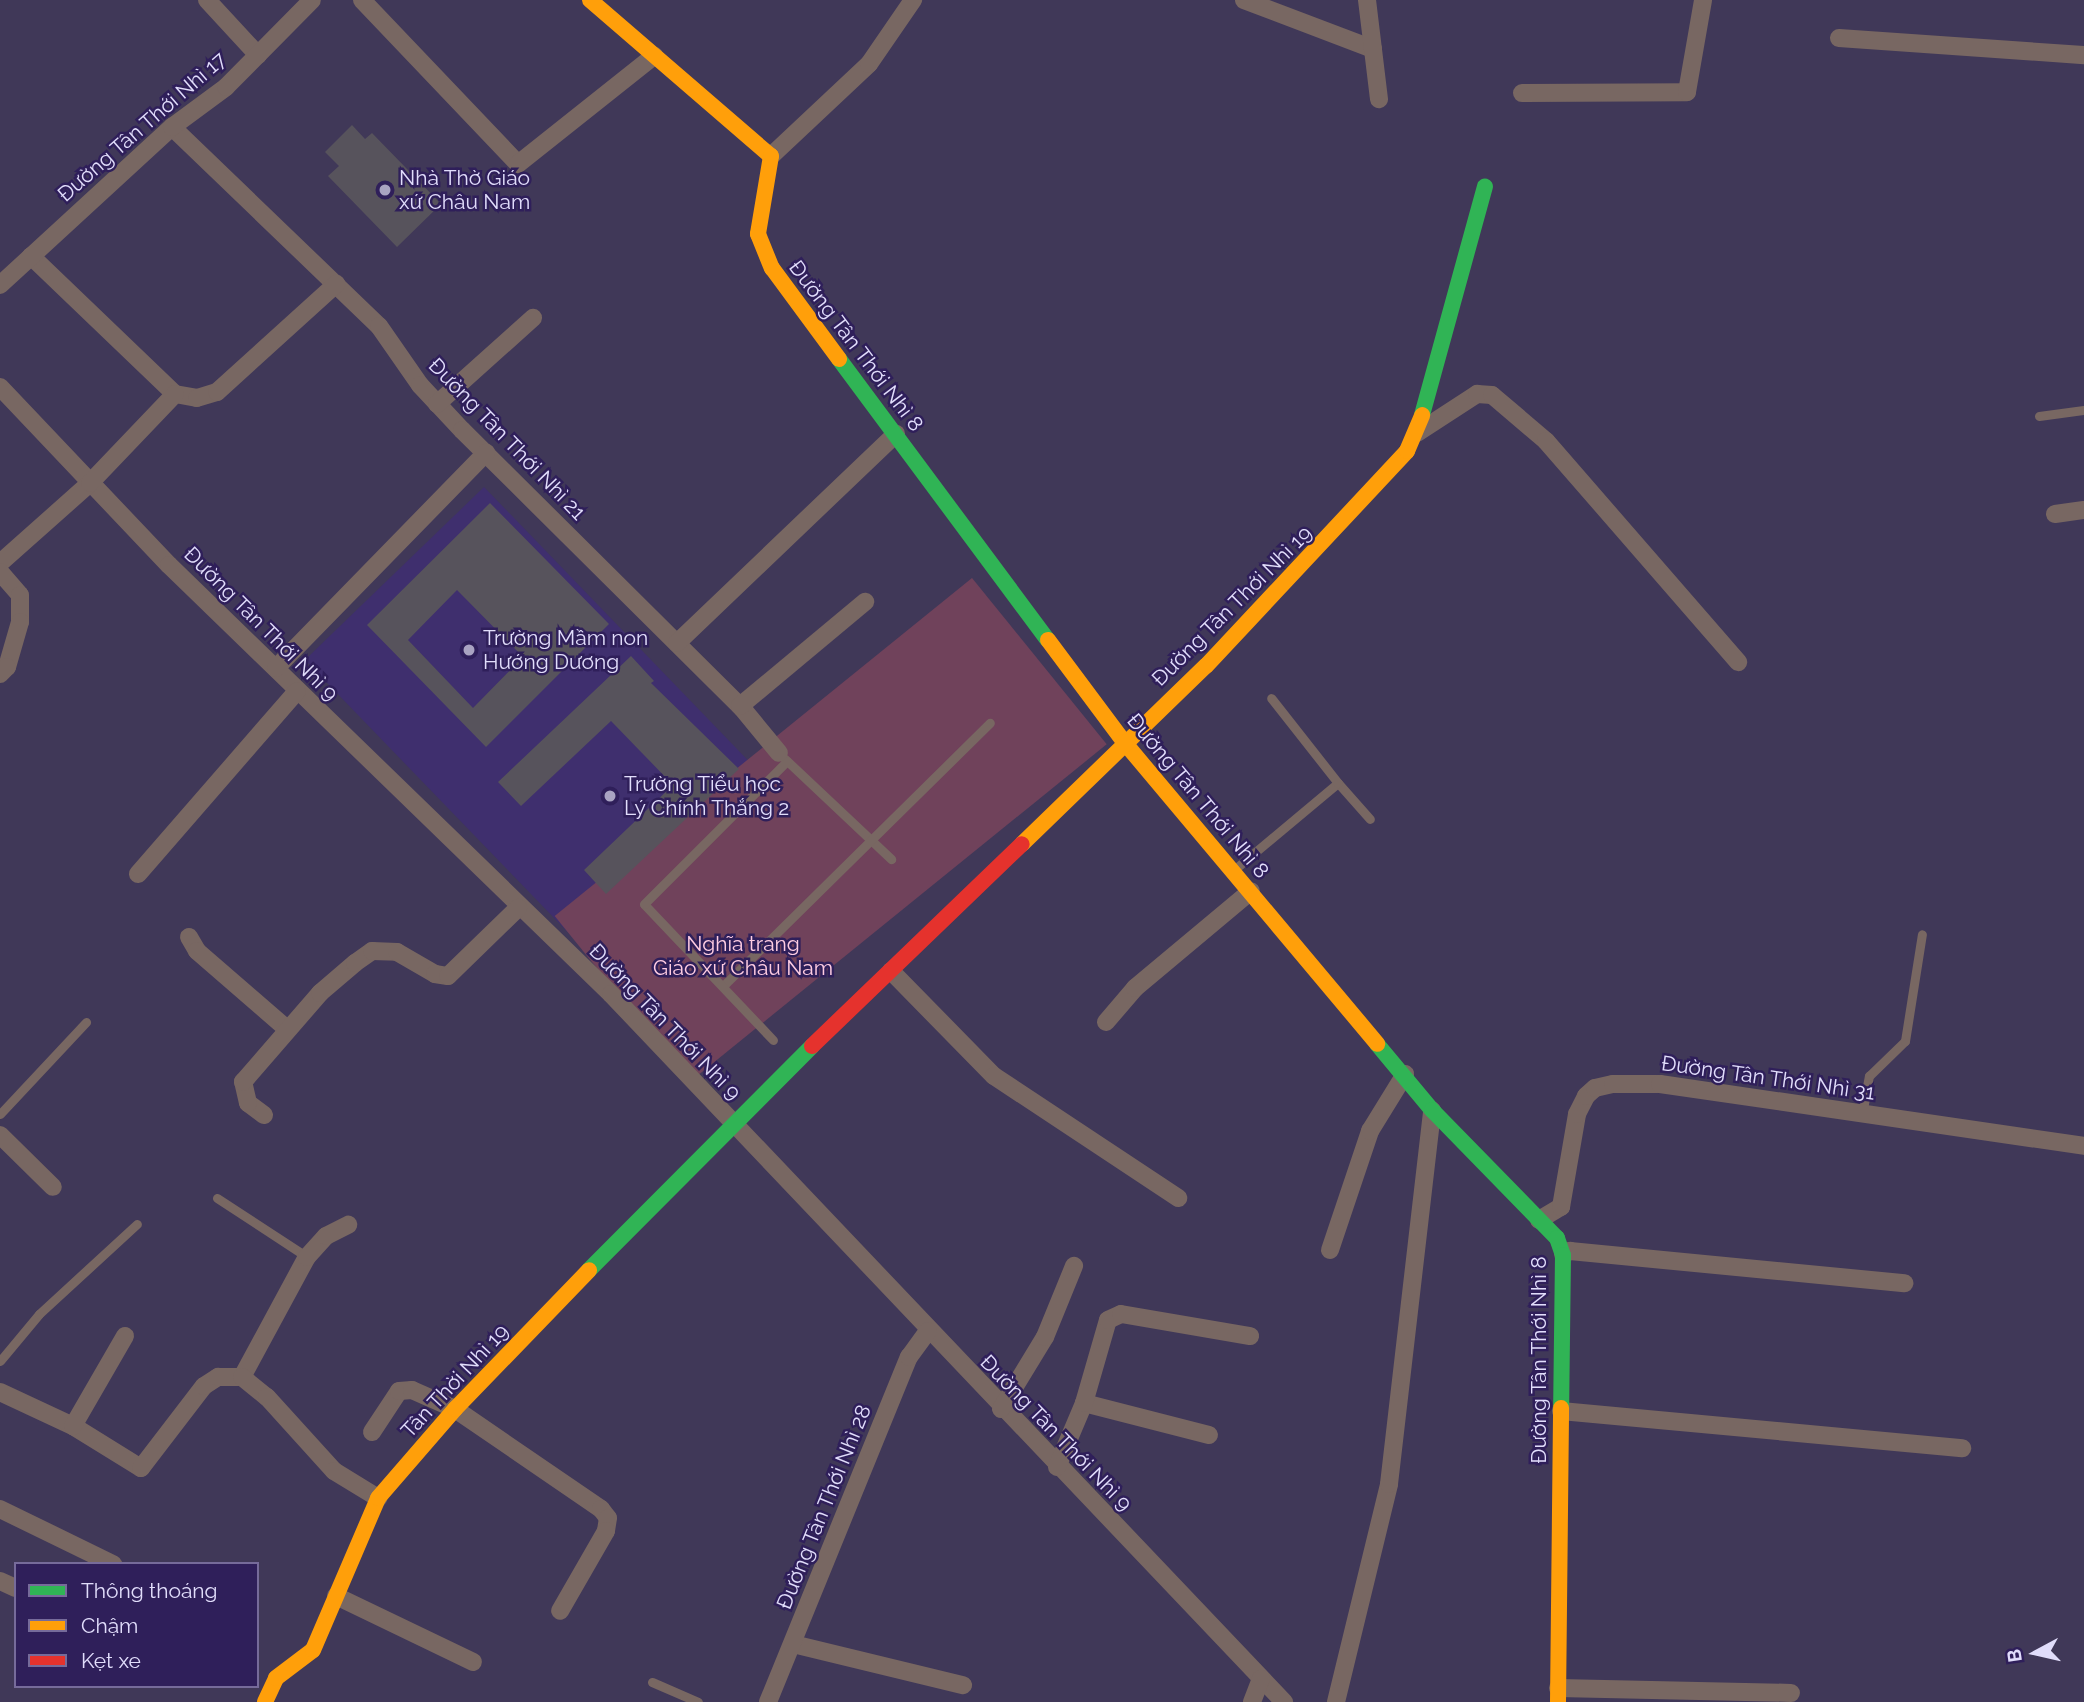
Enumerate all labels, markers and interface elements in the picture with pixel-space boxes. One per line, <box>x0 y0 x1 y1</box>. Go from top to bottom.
street label: Đường Tân Thới Nhì 17 <box>52 47 232 207</box>
place label: Nhà Thờ Giáo xứ Châu Nam <box>399 165 531 215</box>
marker: Nhà Thờ Giáo xứ Châu Nam <box>377 182 393 198</box>
street label: Đường Tân Thới Nhì 8 <box>783 255 929 437</box>
street label: Đường Tân Thới Nhì 21 <box>423 353 591 525</box>
street label: Đường Tân Thới Nhì 19 <box>1146 520 1318 692</box>
street label: Đường Tân Thới Nhì 9 <box>178 541 344 707</box>
place label: Trường Mầm non Hướng Dương <box>483 625 648 675</box>
marker: Trường Mầm non Hướng Dương <box>461 642 477 658</box>
street label: Đường Tân Thới Nhì 8 <box>1121 708 1275 884</box>
place label: Trường Tiểu học Lý Chính Thắng 2 <box>624 771 790 821</box>
marker: Trường Tiểu học Lý Chính Thắng 2 <box>602 788 618 804</box>
park label: Nghĩa trang Giáo xứ Châu Nam <box>653 931 833 981</box>
street label: Đường Tân Thới Nhì 9 <box>584 938 746 1106</box>
street label: Đường Tân Thới Nhì 31 <box>1659 1050 1877 1106</box>
street label: Đường Tân Thới Nhì 8 <box>1526 1256 1552 1464</box>
street label: Tân Thời Nhì 19 <box>396 1319 514 1443</box>
street label: Đường Tân Thới Nhì 9 <box>975 1349 1137 1517</box>
street label: Đường Tân Thới Nhì 28 <box>771 1400 877 1614</box>
legend <box>14 1562 259 1688</box>
text: Thông thoáng <box>81 1578 218 1603</box>
text: Chậm <box>81 1613 138 1638</box>
north arrow <box>2000 1618 2070 1688</box>
text: Kẹt xe <box>81 1648 141 1673</box>
text: B <box>2002 1648 2026 1664</box>

